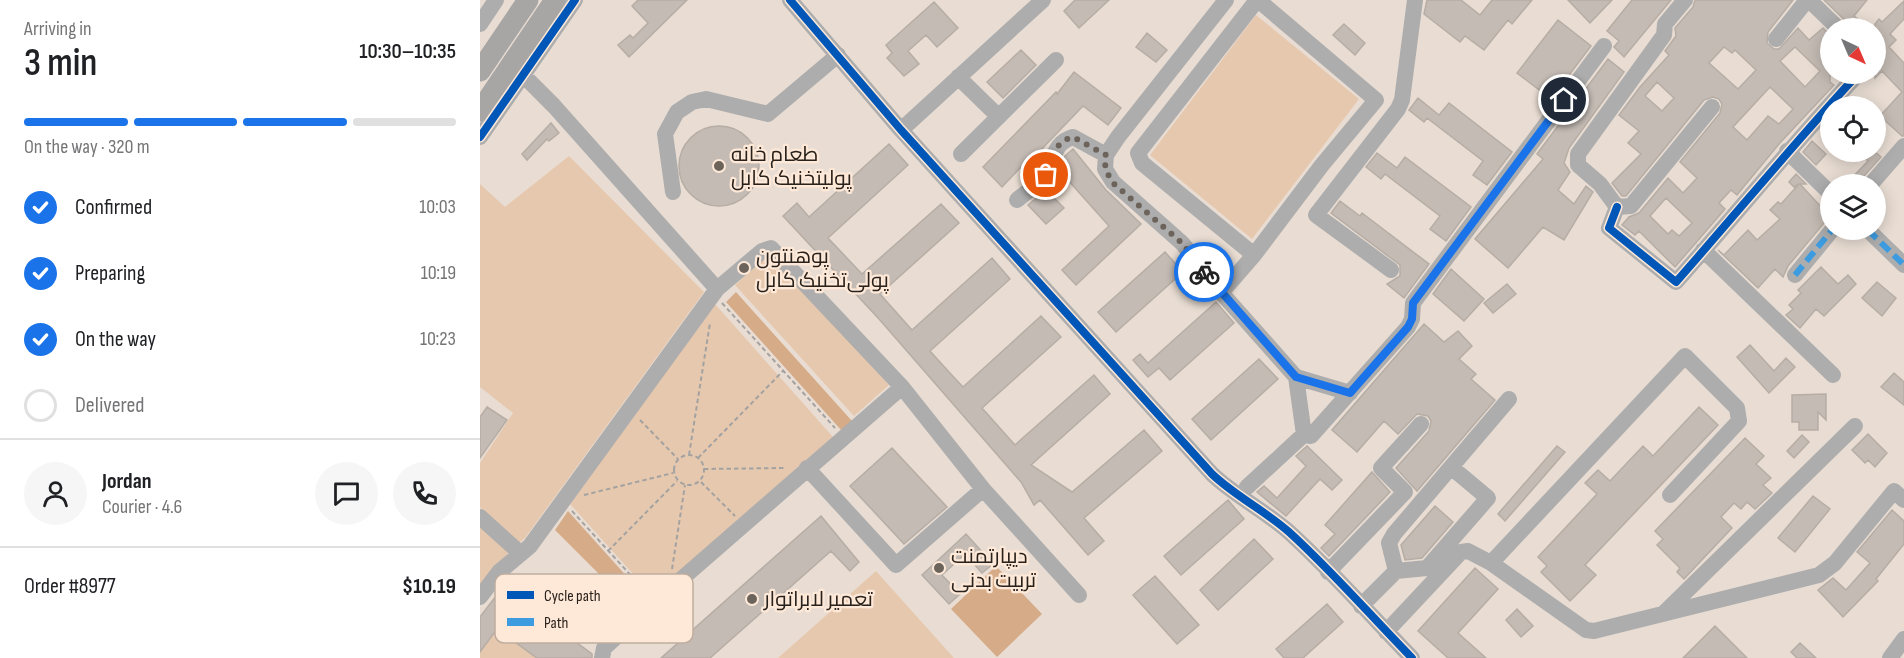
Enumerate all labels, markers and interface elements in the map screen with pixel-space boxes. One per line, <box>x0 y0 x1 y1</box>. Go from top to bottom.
text: Arriving in <box>24 17 92 41</box>
north arrow <box>1820 18 1886 84</box>
map controls <box>1820 18 1886 240</box>
text: 10:30–10:35 <box>359 38 456 65</box>
text: 3 min <box>24 40 97 87</box>
pin <box>1538 74 1589 125</box>
icon: home <box>1547 83 1580 116</box>
button: locate <box>1820 96 1886 162</box>
text: On the way · 320 m <box>24 135 150 159</box>
place label: طعام خانه پولیتخنیک کابل <box>731 142 852 192</box>
pin <box>1020 149 1071 200</box>
icon: bag <box>1029 158 1062 191</box>
marker: طعام خانه پولیتخنیک کابل <box>712 159 726 173</box>
button: layers <box>1820 174 1886 240</box>
icon: check <box>24 191 57 224</box>
text: Confirmed <box>75 194 152 221</box>
text: 10:03 <box>419 195 456 219</box>
courier <box>1174 242 1234 302</box>
place label: پوهنتون پولی‌تخنیک کابل <box>756 244 889 294</box>
icon: bike <box>1188 256 1221 289</box>
icon: check <box>24 257 57 290</box>
text: Preparing <box>75 260 145 287</box>
text: 10:19 <box>421 261 456 285</box>
marker: پوهنتون پولی‌تخنیک کابل <box>737 261 751 275</box>
icon: check <box>24 323 57 356</box>
text: On the way <box>75 326 156 353</box>
text: 10:23 <box>420 327 456 351</box>
text: Delivered <box>75 392 144 419</box>
button: person <box>24 462 87 525</box>
button: chat <box>315 462 378 525</box>
button: phone <box>393 462 456 525</box>
text: Jordan <box>102 468 151 495</box>
text: Courier · 4.6 <box>102 495 182 519</box>
place label: دیپارتمنت تربیت بدنی <box>951 544 1037 593</box>
marker: دیپارتمنت تربیت بدنی <box>932 561 946 575</box>
text: Order #8977 <box>24 573 116 600</box>
text: $10.19 <box>402 573 456 600</box>
legend <box>495 574 693 643</box>
text: Cycle path <box>544 587 601 606</box>
place label: تعمیر لابراتوار <box>763 587 873 612</box>
marker: تعمیر لابراتوار <box>745 592 759 606</box>
text: Path <box>544 614 568 633</box>

